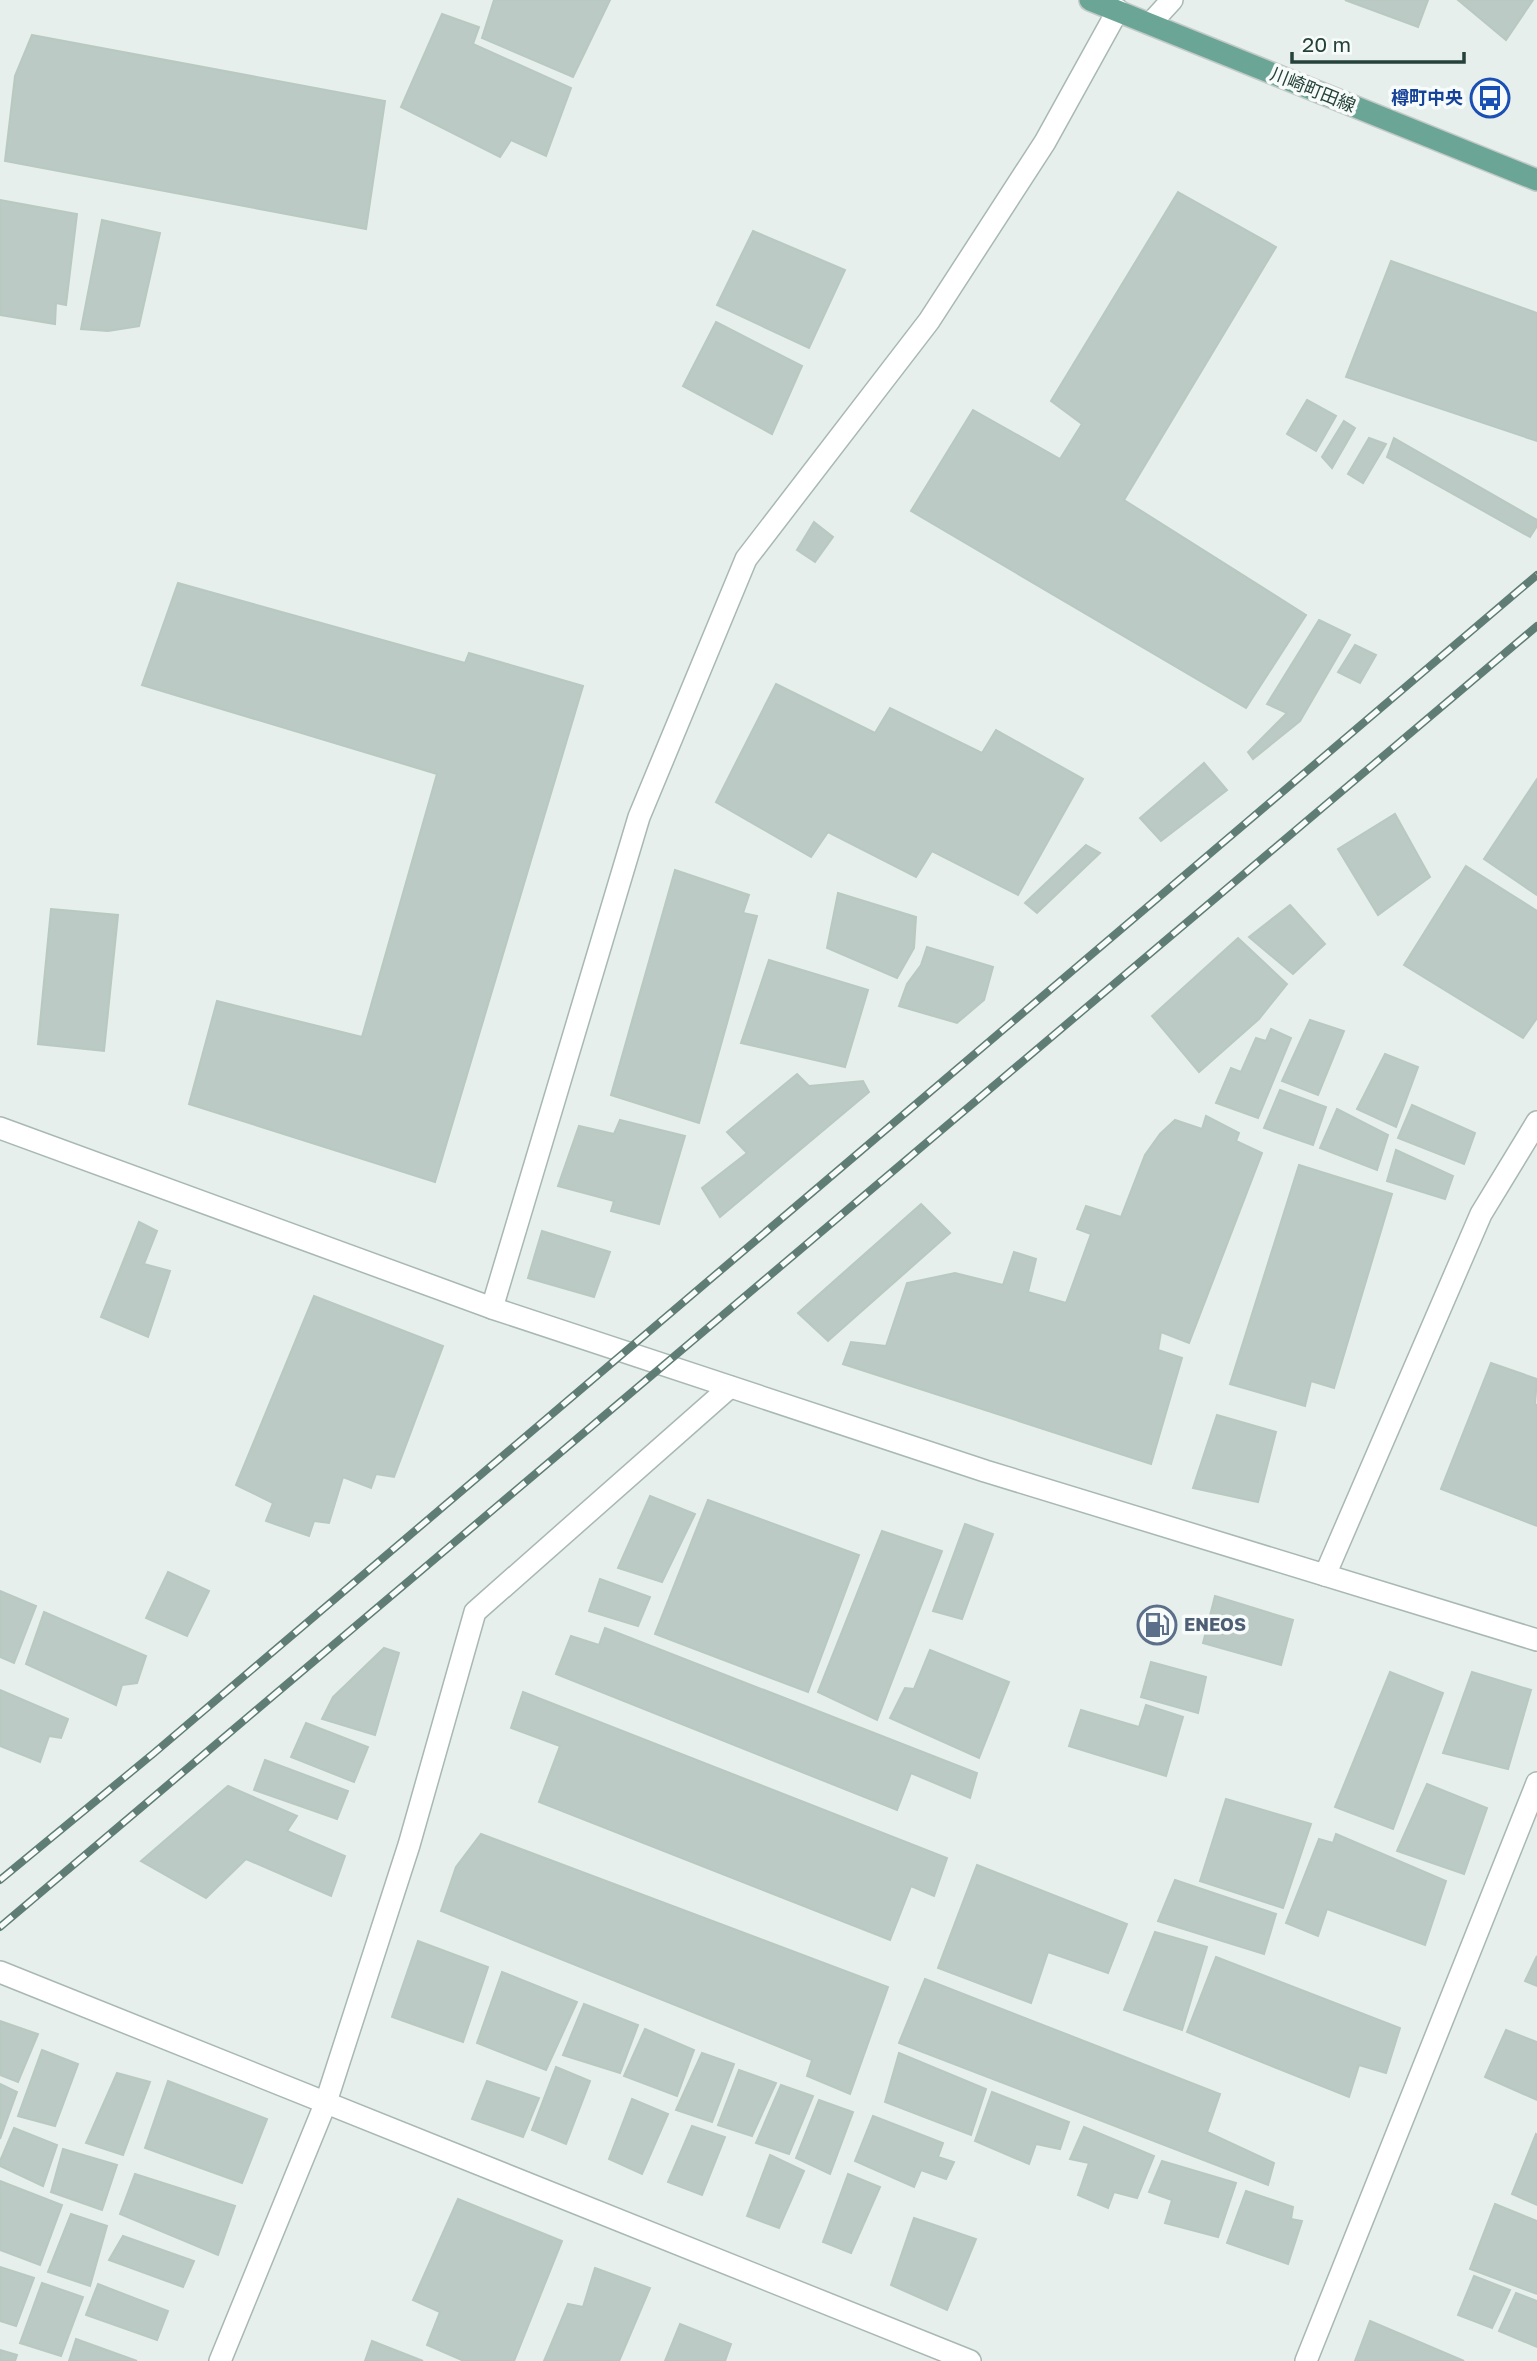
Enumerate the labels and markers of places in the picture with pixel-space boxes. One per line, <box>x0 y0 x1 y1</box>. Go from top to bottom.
bus stop icon: 樽町中央 <box>1469 77 1511 119</box>
place label: 樽町中央 <box>1391 86 1463 108</box>
fuel station icon: ENEOS <box>1136 1604 1178 1646</box>
place label: ENEOS <box>1184 1613 1246 1635</box>

